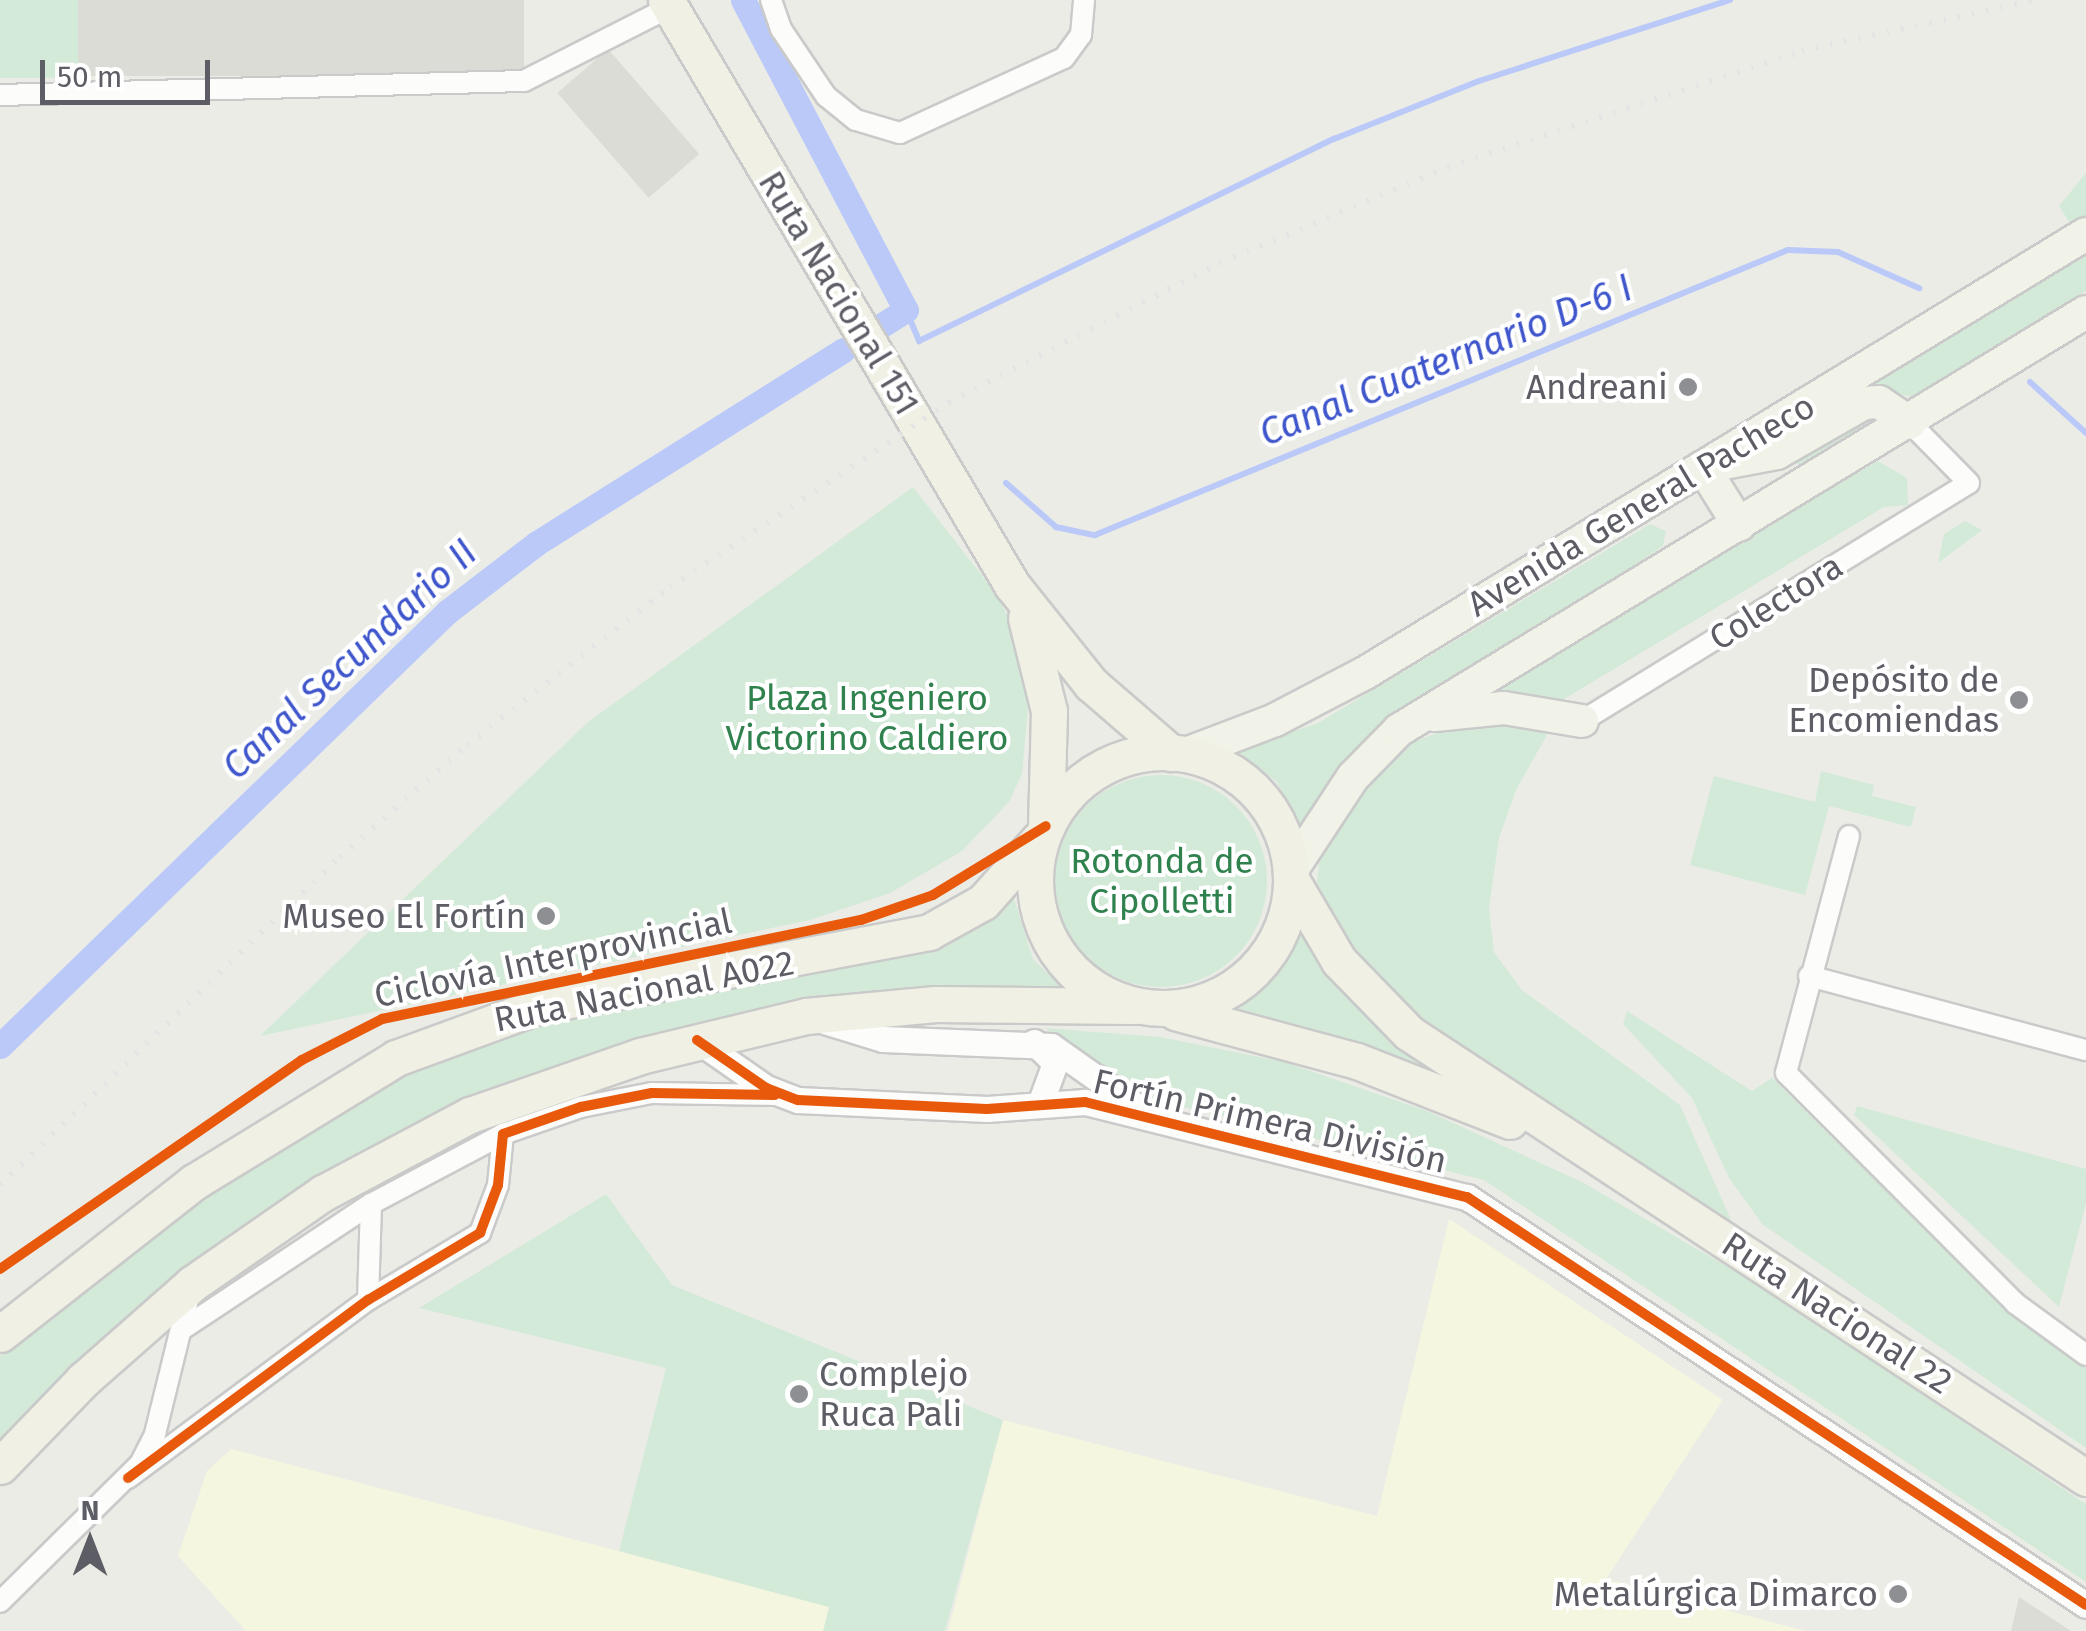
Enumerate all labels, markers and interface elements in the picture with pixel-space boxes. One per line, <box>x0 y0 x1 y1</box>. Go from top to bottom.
scale bar <box>45 40 215 102</box>
text: 50 m <box>57 59 122 95</box>
street label: Ruta Nacional 151 <box>750 163 928 423</box>
water label: Canal Cuaternario D-6 I <box>1253 265 1639 457</box>
place label: Andreani <box>1526 366 1668 408</box>
marker: Andreani <box>1677 376 1699 398</box>
street label: Avenida General Pacheco <box>1460 385 1822 625</box>
water label: Canal Secundario II <box>213 531 487 789</box>
street label: Colectora <box>1702 545 1850 659</box>
place label: Depósito de Encomiendas <box>1788 659 1999 741</box>
park label: Plaza Ingeniero Victorino Caldiero <box>725 677 1009 759</box>
marker: Depósito de Encomiendas <box>2008 689 2030 711</box>
park label: Rotonda de Cipolletti <box>1070 840 1254 922</box>
place label: Museo El Fortín <box>282 895 526 937</box>
street label: Ciclovía Interprovincial <box>371 900 735 1016</box>
marker: Museo El Fortín <box>535 905 557 927</box>
street label: Ruta Nacional A022 <box>490 941 798 1041</box>
street label: Fortín Primera División <box>1089 1060 1451 1182</box>
street label: Ruta Nacional 22 <box>1714 1223 1960 1403</box>
place label: Complejo Ruca Pali <box>819 1353 969 1435</box>
marker: Complejo Ruca Pali <box>788 1383 810 1405</box>
north arrow <box>40 1491 140 1591</box>
text: N <box>81 1494 99 1527</box>
place label: Metalúrgica Dimarco <box>1554 1573 1878 1615</box>
marker: Metalúrgica Dimarco <box>1887 1583 1909 1605</box>

